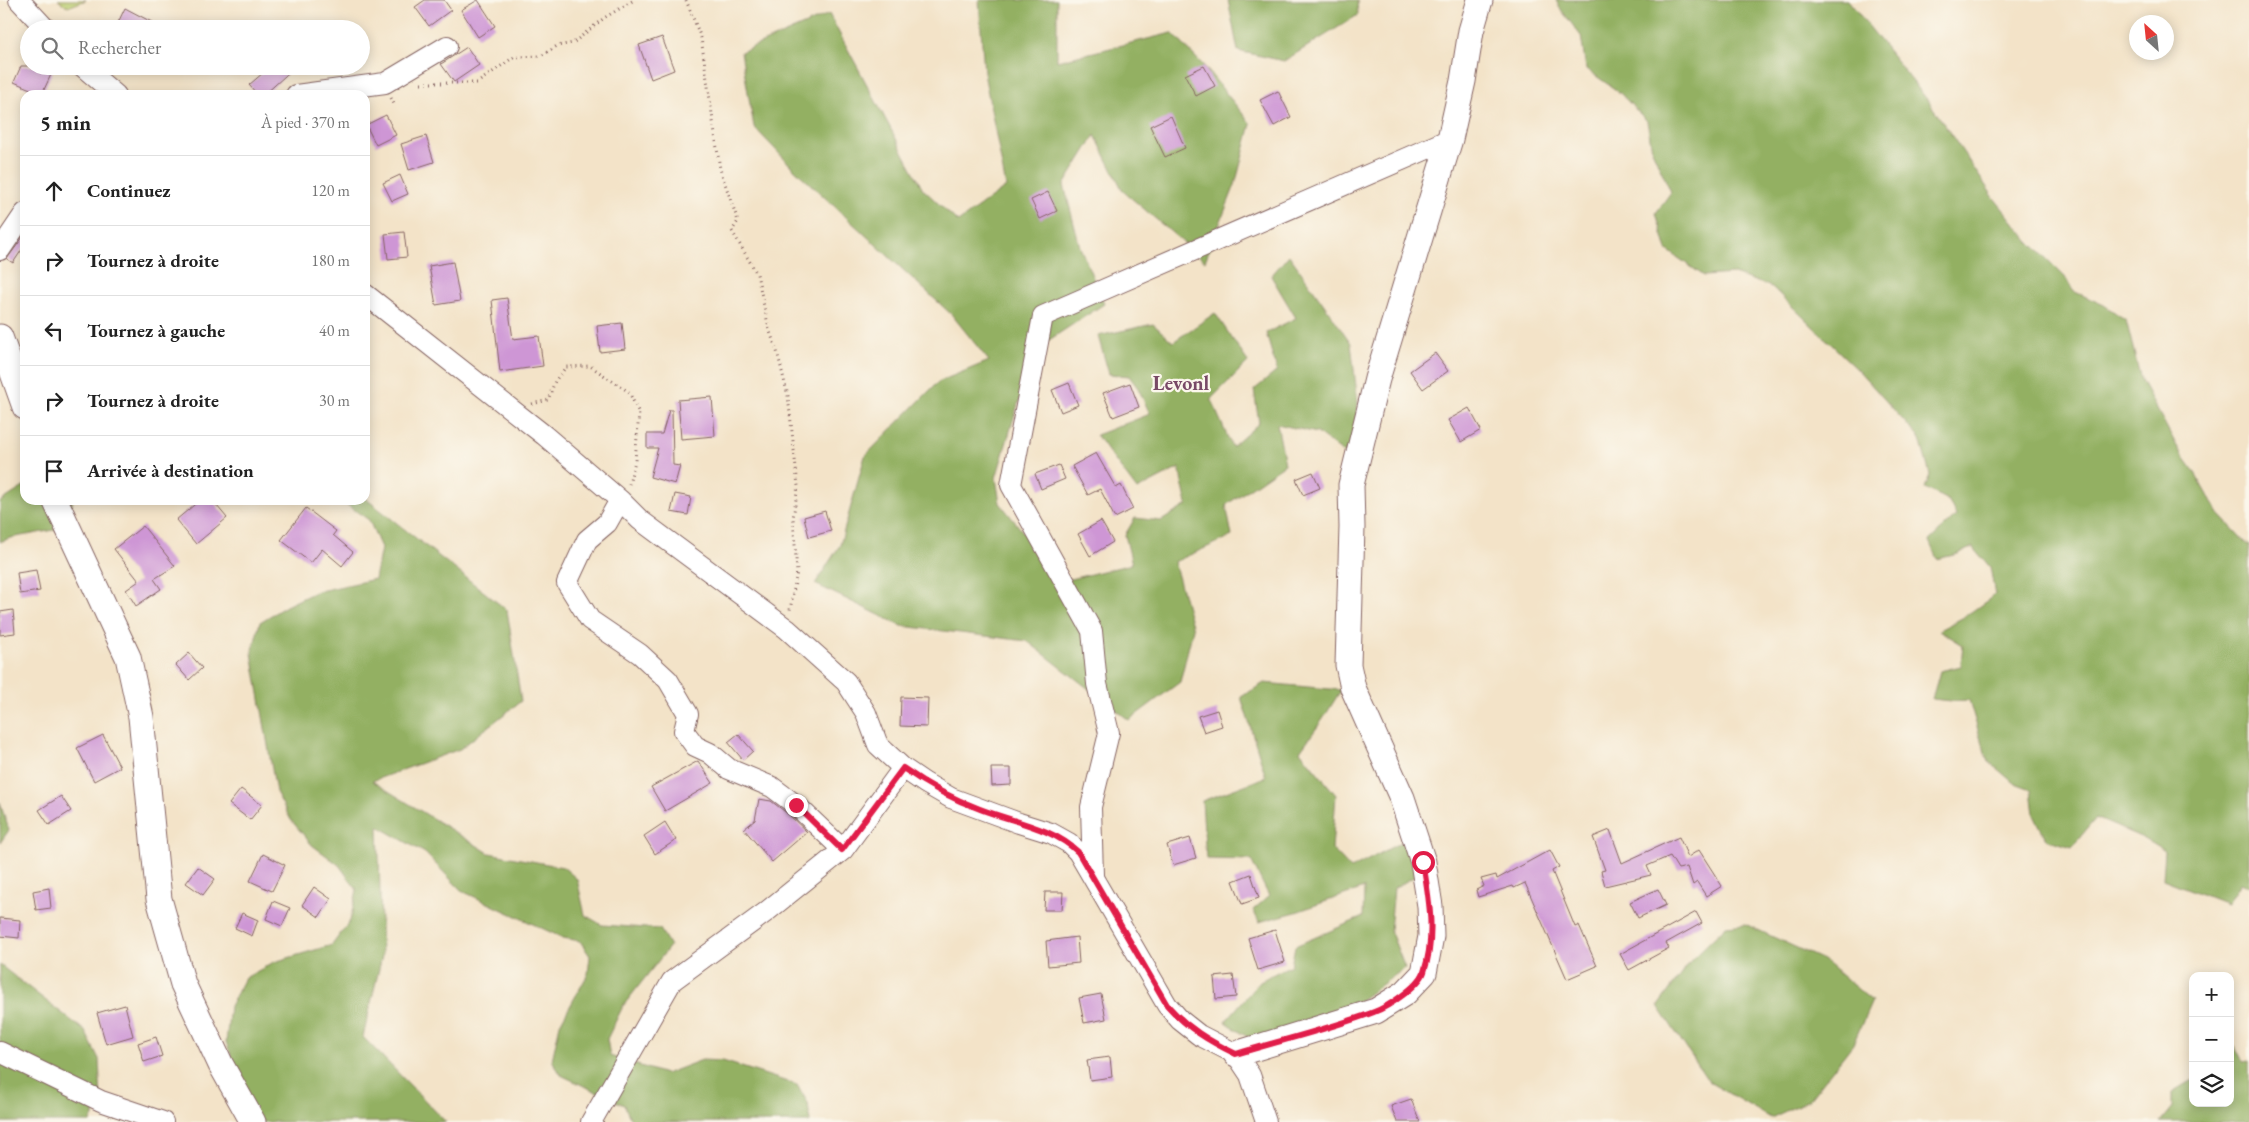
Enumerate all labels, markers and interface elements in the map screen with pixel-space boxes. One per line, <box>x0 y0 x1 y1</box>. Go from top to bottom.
north arrow <box>2129 15 2174 60</box>
search box <box>20 20 370 75</box>
icon: search <box>38 34 66 62</box>
text: Rechercher <box>78 35 161 60</box>
text: 5 min <box>40 109 91 136</box>
text: À pied · 370 m <box>261 112 350 133</box>
icon: ahead <box>40 177 68 205</box>
text: Continuez <box>87 178 171 203</box>
text: 120 m <box>311 180 350 201</box>
icon: right <box>40 247 68 275</box>
text: Tournez à droite <box>87 248 219 273</box>
text: 180 m <box>311 250 350 271</box>
icon: left <box>40 317 68 345</box>
text: Tournez à gauche <box>87 318 225 343</box>
text: 40 m <box>319 320 350 341</box>
district label: Levonl <box>1153 370 1210 396</box>
icon: right <box>40 387 68 415</box>
text: Tournez à droite <box>87 388 219 413</box>
text: 30 m <box>319 390 350 411</box>
icon: arrive <box>40 457 68 485</box>
text: Arrivée à destination <box>87 458 254 483</box>
route end <box>785 794 808 817</box>
route start <box>1412 851 1435 874</box>
map controls <box>2189 972 2234 1107</box>
button: + <box>2189 972 2234 1017</box>
button: − <box>2189 1017 2234 1062</box>
button: layers <box>2189 1062 2234 1107</box>

